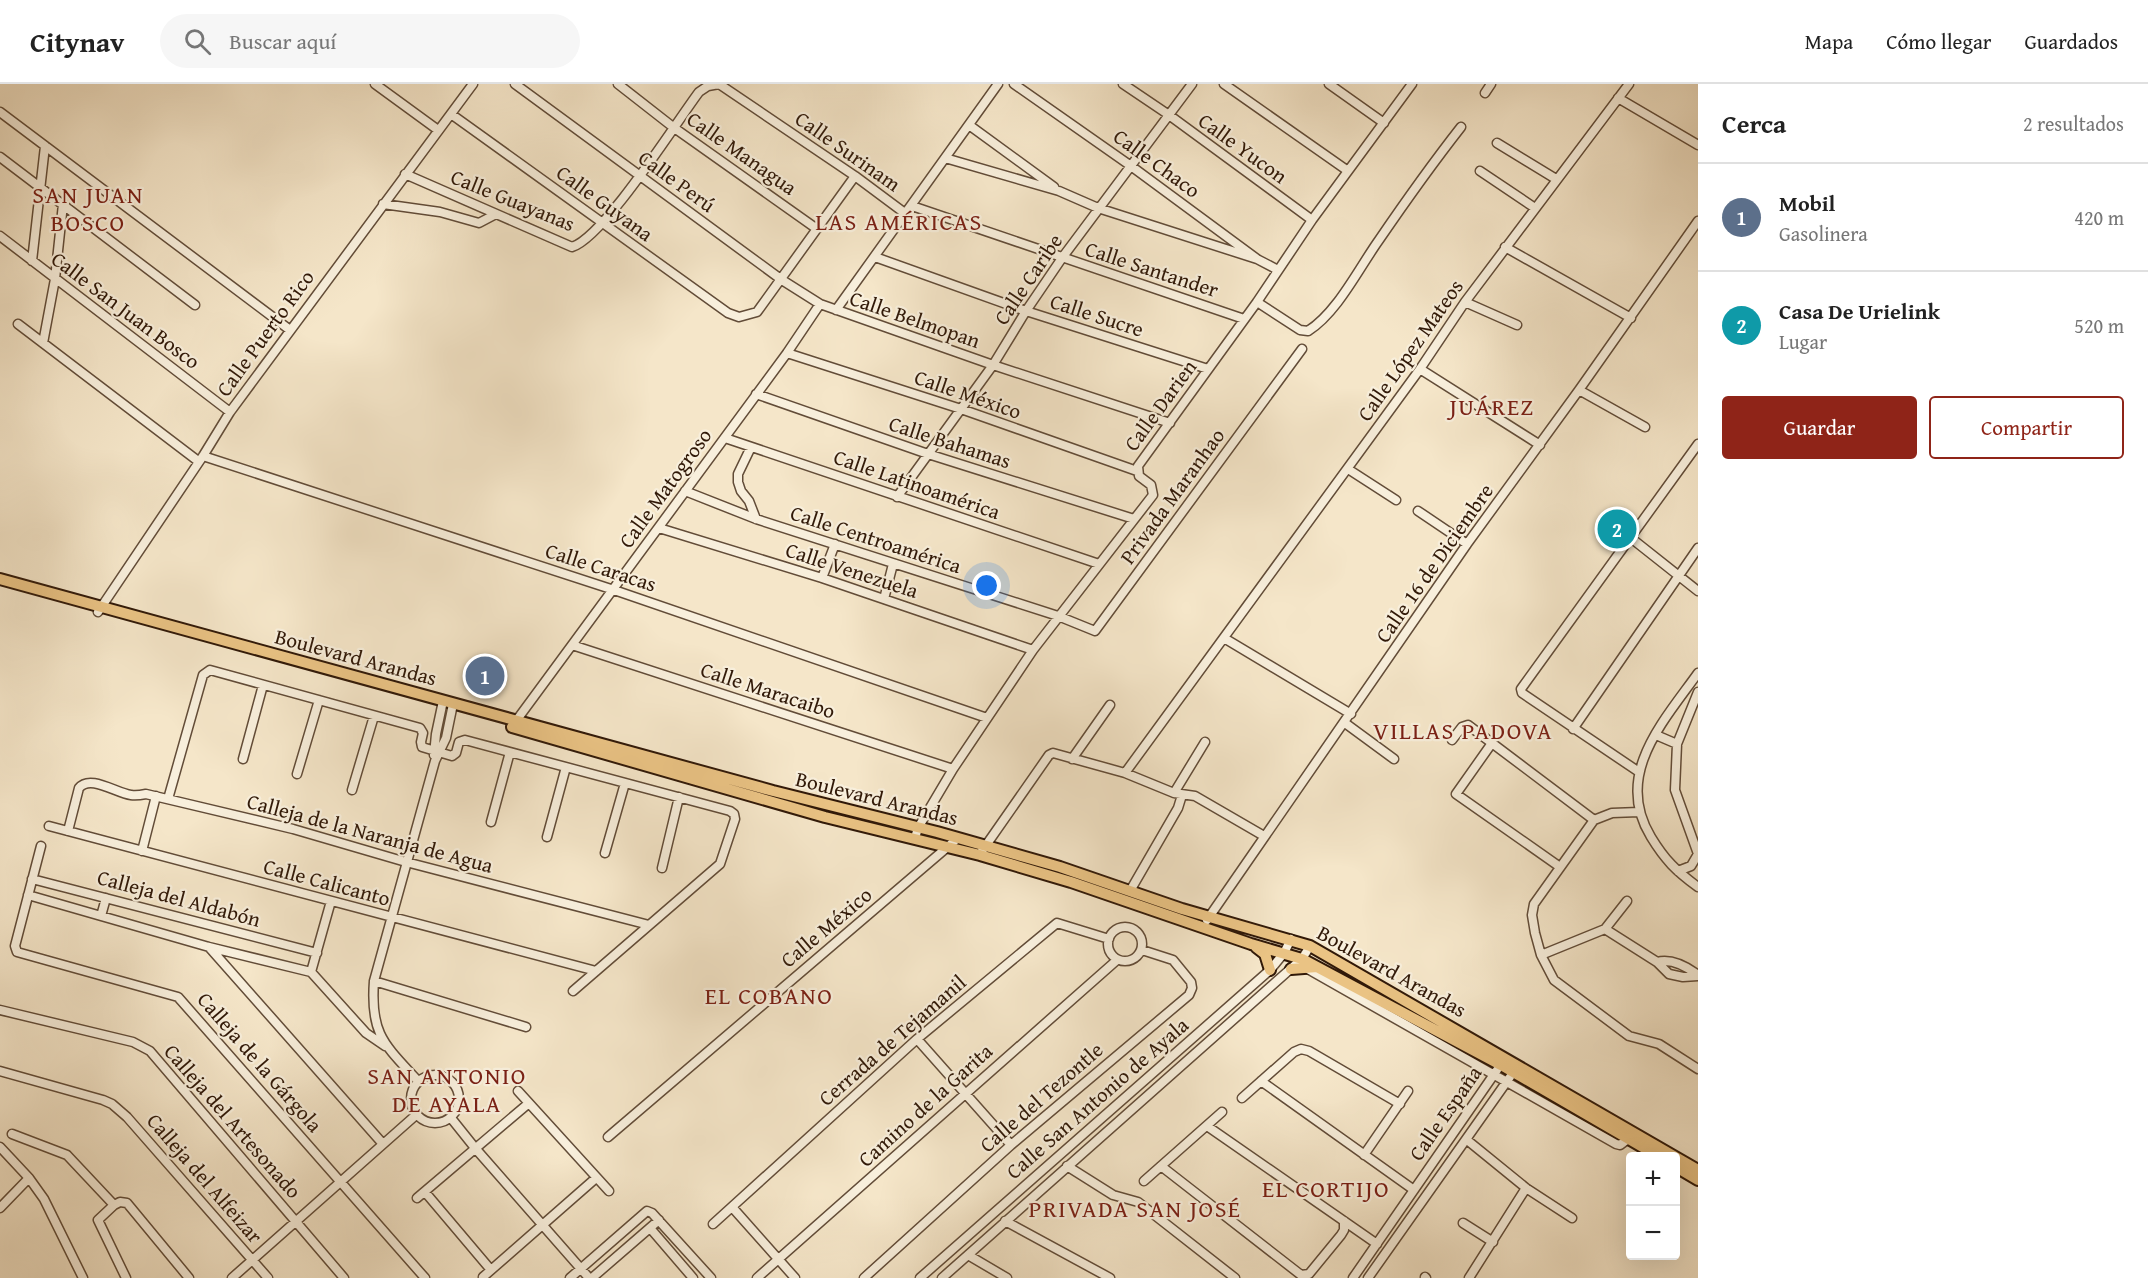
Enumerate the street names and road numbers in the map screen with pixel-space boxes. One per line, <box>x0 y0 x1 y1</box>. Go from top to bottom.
street label: Calle Surinam <box>789 103 907 199</box>
street label: Calle Managua <box>681 104 803 203</box>
street label: Calle Yucon <box>1192 105 1294 191</box>
street label: Calle Chaco <box>1107 121 1207 205</box>
street label: Calle Perú <box>632 142 723 220</box>
street label: Calle Guyana <box>550 157 660 249</box>
street label: Calle Guayanas <box>446 161 580 239</box>
street label: Calle Caribe <box>986 227 1070 331</box>
street label: Calle Santander <box>1081 233 1223 305</box>
street label: Calle San Juan Bosco <box>45 244 207 376</box>
street label: Calle Puerto Rico <box>209 263 321 403</box>
street label: Calle López Mateos <box>1349 273 1471 427</box>
street label: Calle Belmopan <box>846 282 985 356</box>
street label: Calle Sucre <box>1046 285 1148 345</box>
street label: Calle Darien <box>1116 353 1204 457</box>
street label: Calle México <box>910 361 1026 427</box>
street label: Calle Bahamas <box>885 408 1015 476</box>
street label: Calle Matogroso <box>611 422 719 554</box>
street label: Privada Maranhao <box>1112 422 1232 570</box>
street label: Calle Latinoamérica <box>830 441 1005 527</box>
street label: Calle 16 de Diciembre <box>1367 477 1501 649</box>
street label: Calle Centroamérica <box>787 497 965 581</box>
street label: Calle Venezuela <box>782 534 922 606</box>
street label: Calle Caracas <box>542 535 660 599</box>
street label: Boulevard Arandas <box>272 620 440 694</box>
street label: Calle Maracaibo <box>697 654 839 726</box>
street label: Boulevard Arandas <box>793 763 961 833</box>
street label: Calleja de la Naranja de Agua <box>244 785 496 881</box>
street label: Calle Calicanto <box>260 850 394 914</box>
street label: Calleja del Aldabón <box>94 861 264 935</box>
street label: Calle México <box>773 879 879 975</box>
street label: Boulevard Arandas <box>1312 917 1472 1025</box>
street label: Cerrada de Tejamanil <box>811 967 973 1113</box>
street label: Calleja de la Gárgola <box>190 985 330 1139</box>
street label: Calle San Antonio de Ayala <box>999 1010 1195 1186</box>
street label: Calle del Tezontle <box>972 1034 1110 1159</box>
street label: Camino de la Garita <box>851 1036 999 1174</box>
street label: Calleja del Artesonado <box>157 1037 309 1205</box>
street label: Calle España <box>1401 1059 1489 1167</box>
street label: Calleja del Alfeizar <box>140 1106 271 1250</box>

